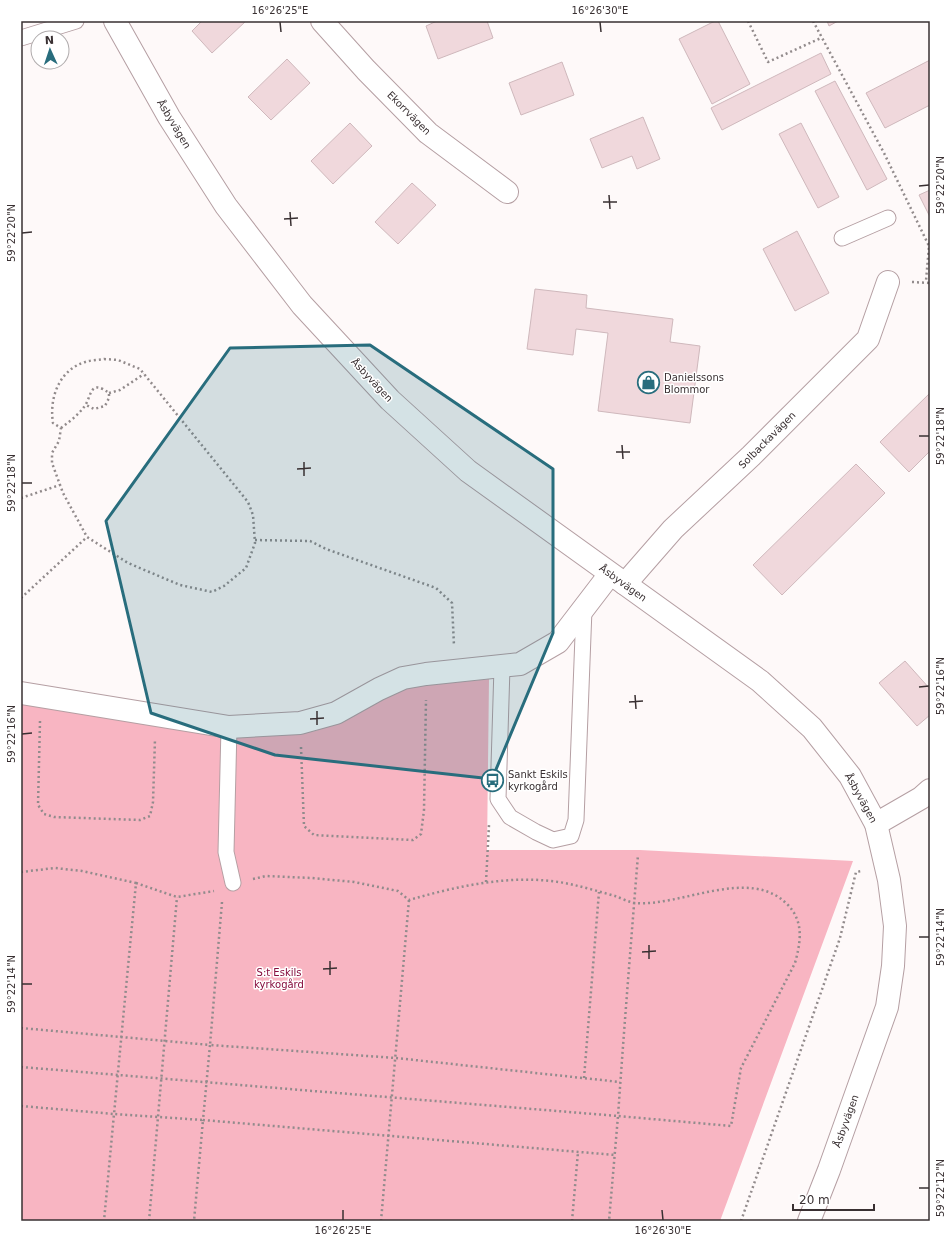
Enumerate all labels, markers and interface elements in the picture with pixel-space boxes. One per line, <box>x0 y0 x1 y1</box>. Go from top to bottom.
text: 16°26'25"E <box>252 5 308 16</box>
text: 16°26'30"E <box>572 5 628 16</box>
north arrow <box>30 30 70 70</box>
text: N <box>45 34 54 47</box>
street label: Ekorrvägen <box>385 89 433 137</box>
street label: Åsbyvägen <box>155 97 194 150</box>
text: 59°22'20"N <box>935 156 946 214</box>
text: 59°22'20"N <box>6 204 17 262</box>
street label: Åsbyvägen <box>349 355 396 404</box>
shop icon: Danielssons Blommor <box>635 370 661 396</box>
place label: Danielssons Blommor <box>664 372 724 395</box>
text: 59°22'18"N <box>935 407 946 465</box>
street label: Solbackavägen <box>736 409 798 471</box>
text: 59°22'18"N <box>6 454 17 512</box>
street label: Åsbyvägen <box>597 562 649 604</box>
text: 59°22'16"N <box>935 657 946 715</box>
text: 59°22'16"N <box>6 705 17 763</box>
bus stop icon: Sankt Eskils kyrkogård <box>480 767 506 793</box>
place label: Sankt Eskils kyrkogård <box>508 769 568 792</box>
street label: Åsbyvägen <box>843 771 880 825</box>
text: 59°22'14"N <box>935 908 946 966</box>
text: 59°22'14"N <box>6 955 17 1013</box>
park label: S:t Eskils kyrkogård <box>254 967 304 990</box>
street label: Åsbyvägen <box>830 1093 861 1149</box>
text: 59°22'12"N <box>935 1159 946 1217</box>
scale bar <box>793 1186 874 1212</box>
text: 20 m <box>799 1193 830 1207</box>
text: 16°26'25"E <box>315 1225 371 1236</box>
text: 16°26'30"E <box>635 1225 691 1236</box>

